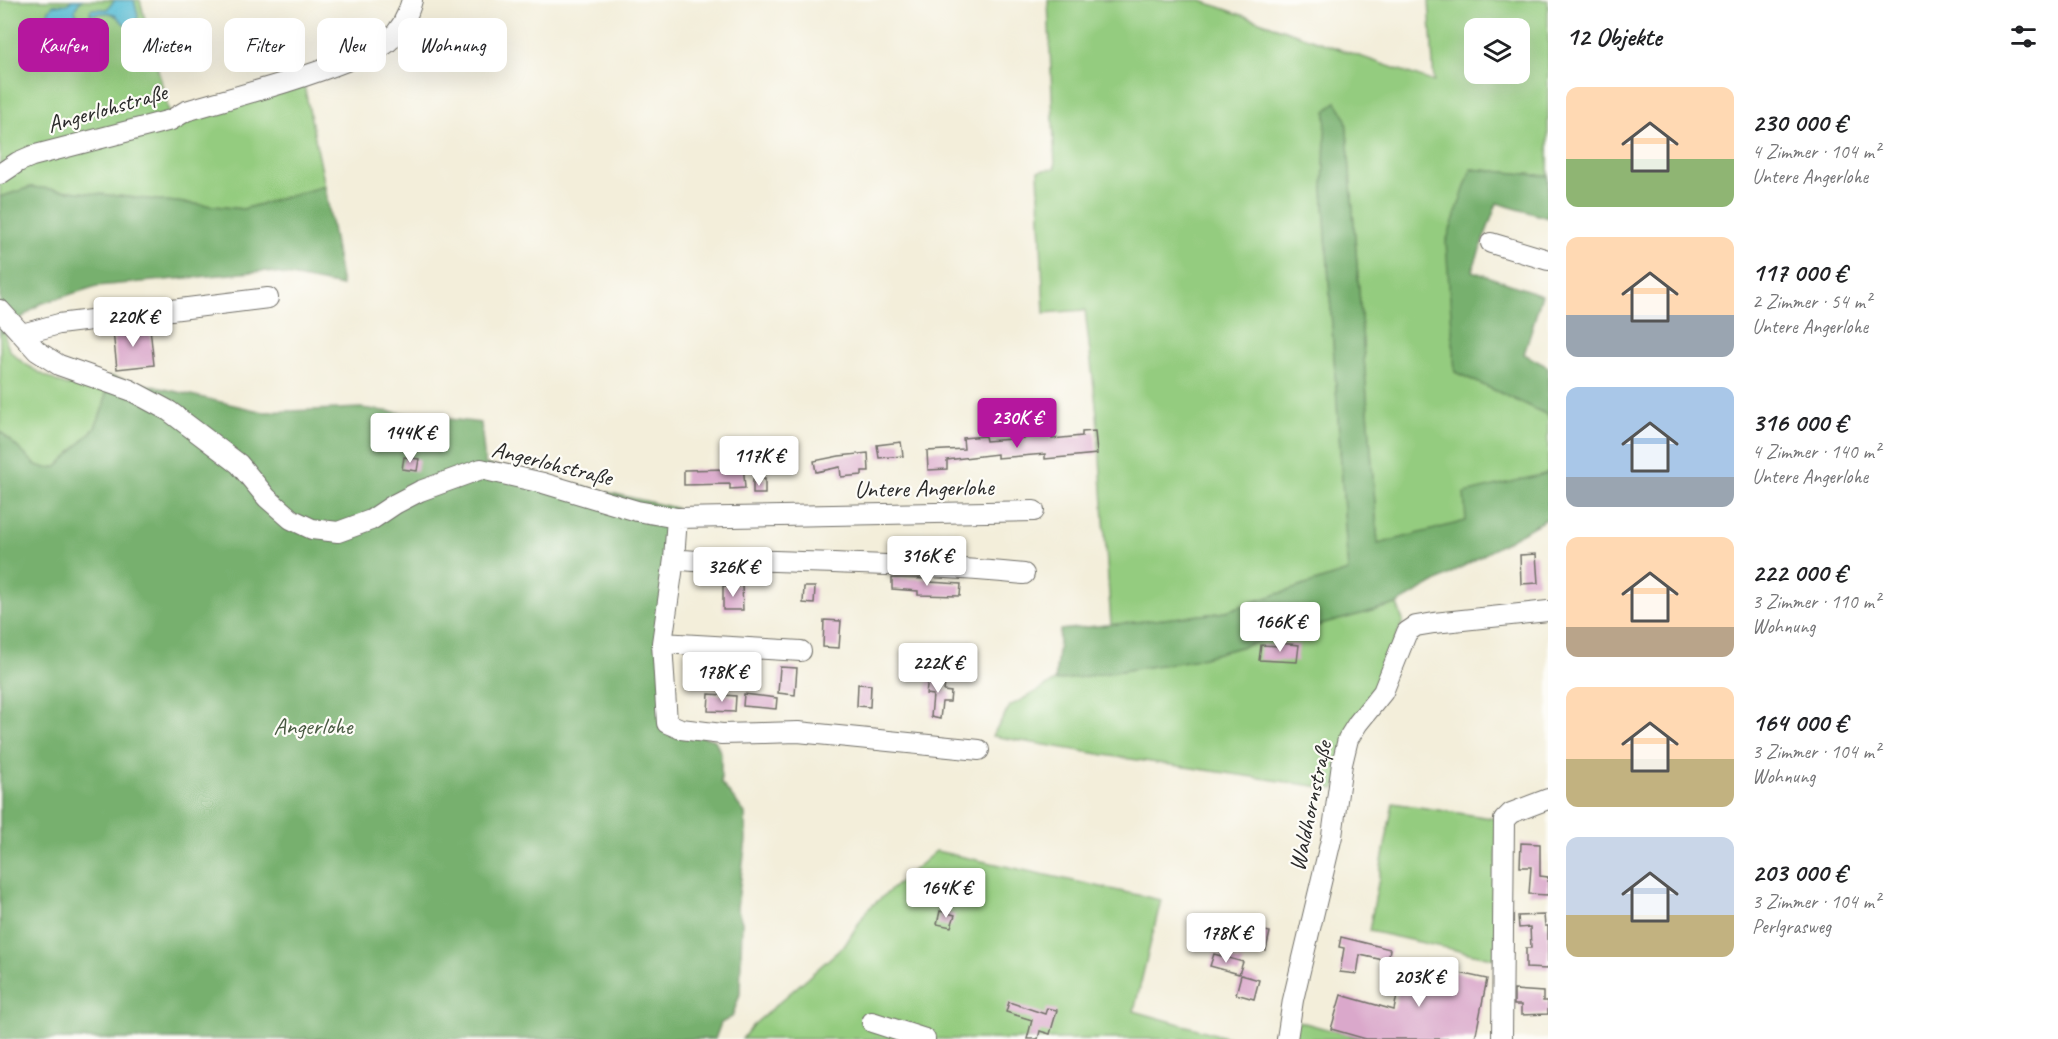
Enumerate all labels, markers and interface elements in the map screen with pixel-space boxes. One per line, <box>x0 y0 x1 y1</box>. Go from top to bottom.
chip: Kaufen <box>18 18 109 72</box>
chip: Mieten <box>121 18 212 72</box>
chip: Filter <box>224 18 305 72</box>
chip: Neu <box>317 18 386 72</box>
chip: Wohnung <box>398 18 507 72</box>
map controls <box>1464 18 1530 84</box>
button: layers <box>1464 18 1530 84</box>
text: 12 Objekte <box>1566 20 1662 53</box>
icon: filters <box>2007 20 2040 53</box>
street label: Angerlohstraße <box>44 76 172 139</box>
text: 230 000 € <box>1752 106 1846 139</box>
icon: home <box>1614 111 1686 183</box>
text: 4 Zimmer · 104 m² <box>1752 139 1880 164</box>
text: Untere Angerlohe <box>1752 164 1868 189</box>
text: 117 000 € <box>1752 256 1846 289</box>
icon: home <box>1614 261 1686 333</box>
text: 2 Zimmer · 54 m² <box>1752 289 1871 314</box>
pin: 220K € <box>84 297 182 348</box>
text: 220K € <box>108 304 159 329</box>
text: Untere Angerlohe <box>1752 314 1868 339</box>
pin: 230K € <box>968 398 1066 449</box>
text: 230K € <box>992 405 1043 430</box>
text: 316 000 € <box>1752 406 1847 439</box>
icon: home <box>1614 411 1686 483</box>
pin: 144K € <box>361 413 459 464</box>
text: 144K € <box>385 420 436 445</box>
street label: Angerlohstraße <box>489 434 617 493</box>
pin: 117K € <box>710 436 808 487</box>
text: 4 Zimmer · 140 m² <box>1752 439 1880 464</box>
text: 117K € <box>734 443 784 468</box>
text: Untere Angerlohe <box>1752 464 1868 489</box>
street label: Untere Angerlohe <box>854 472 996 504</box>
pin: 316K € <box>878 536 976 587</box>
text: 316K € <box>901 543 953 568</box>
pin: 326K € <box>684 547 782 598</box>
text: 326K € <box>707 554 759 579</box>
text: 222 000 € <box>1752 556 1846 589</box>
icon: home <box>1614 561 1686 633</box>
text: 3 Zimmer · 110 m² <box>1752 589 1880 614</box>
pin: 166K € <box>1231 602 1329 653</box>
text: 166K € <box>1254 609 1306 634</box>
text: Wohnung <box>1752 614 1815 639</box>
pin: 222K € <box>889 643 987 694</box>
text: 222K € <box>913 650 964 675</box>
pin: 178K € <box>673 652 771 703</box>
text: 178K € <box>697 659 747 684</box>
text: 164 000 € <box>1752 706 1847 739</box>
park label: Angerlohe <box>274 711 355 741</box>
icon: home <box>1614 711 1686 783</box>
street label: Waldhornstraße <box>1282 736 1339 874</box>
text: 3 Zimmer · 104 m² <box>1752 739 1880 764</box>
text: Wohnung <box>1752 764 1815 789</box>
text: 203 000 € <box>1752 856 1846 889</box>
icon: home <box>1614 861 1686 933</box>
pin: 164K € <box>897 868 995 919</box>
text: 164K € <box>920 875 972 900</box>
text: 3 Zimmer · 104 m² <box>1752 889 1880 914</box>
pin: 178K € <box>1177 913 1275 964</box>
text: Perlgrasweg <box>1752 914 1831 939</box>
text: 178K € <box>1201 920 1251 945</box>
pin: 203K € <box>1370 957 1468 1008</box>
text: 203K € <box>1394 964 1445 989</box>

